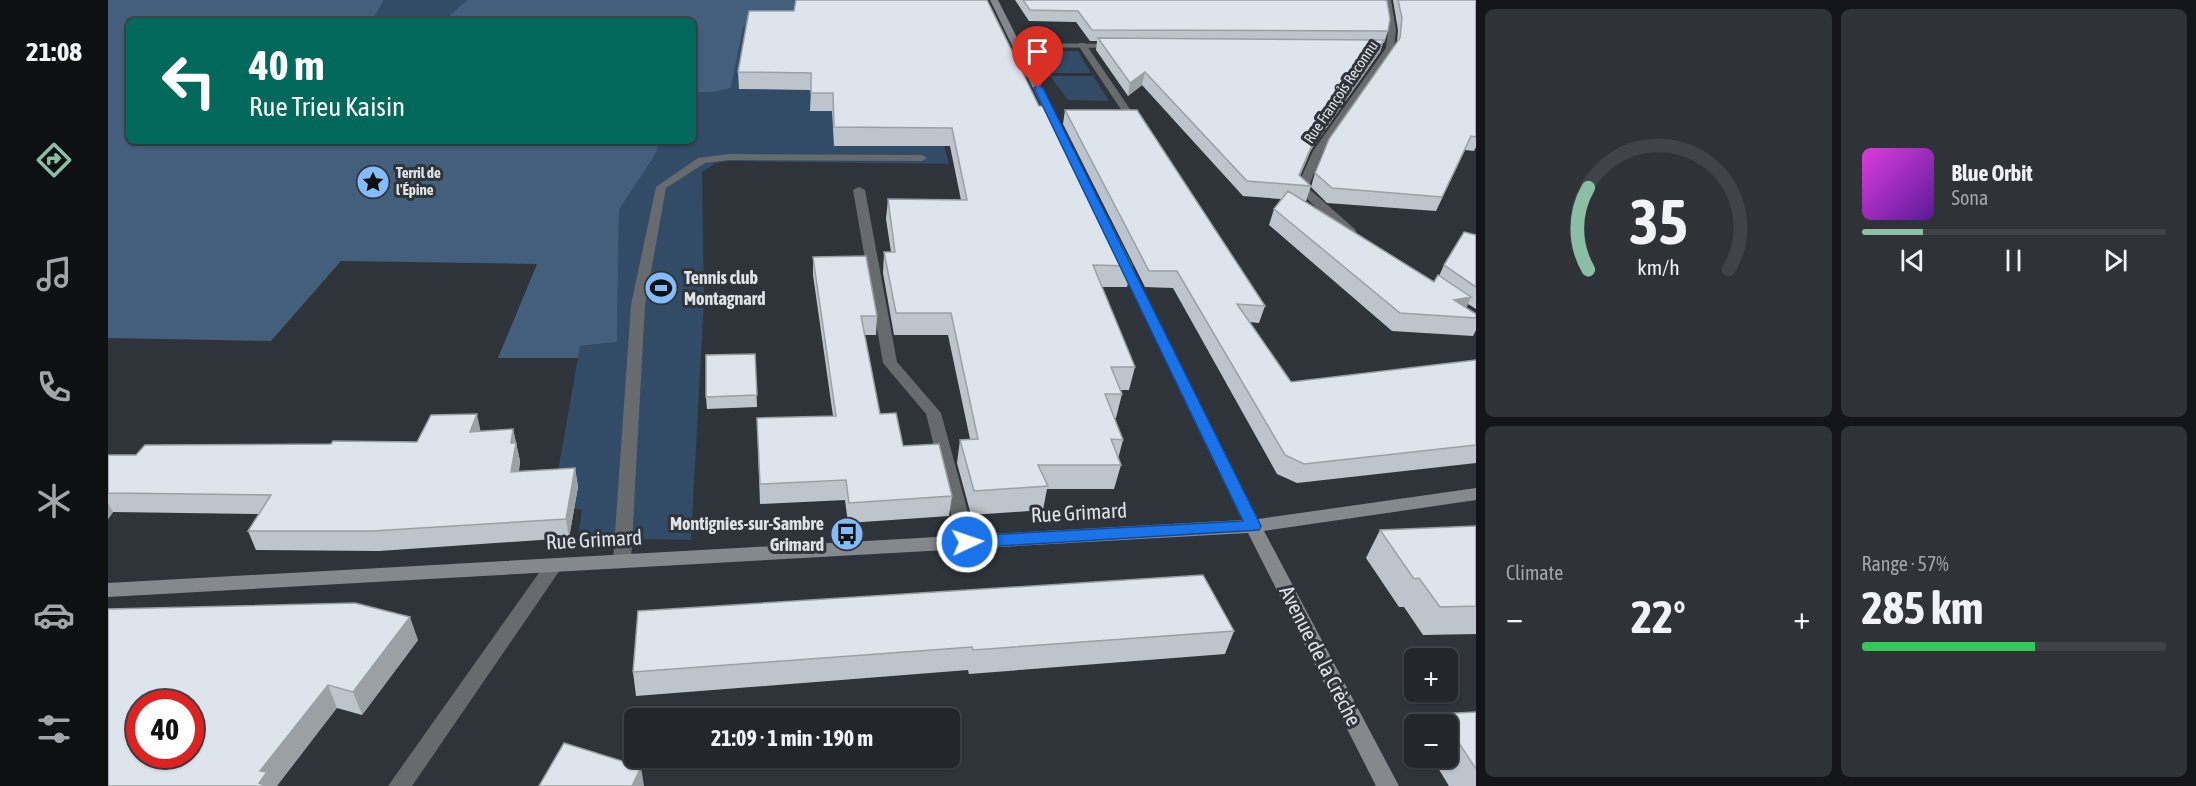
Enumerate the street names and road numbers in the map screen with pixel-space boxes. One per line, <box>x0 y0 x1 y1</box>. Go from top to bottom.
street label: Rue François Reconnu <box>1300 37 1381 146</box>
street label: Rue Grimard <box>1030 497 1128 527</box>
street label: Rue Grimard <box>545 524 643 554</box>
street label: Avenue de la Crèche <box>1275 581 1367 730</box>

